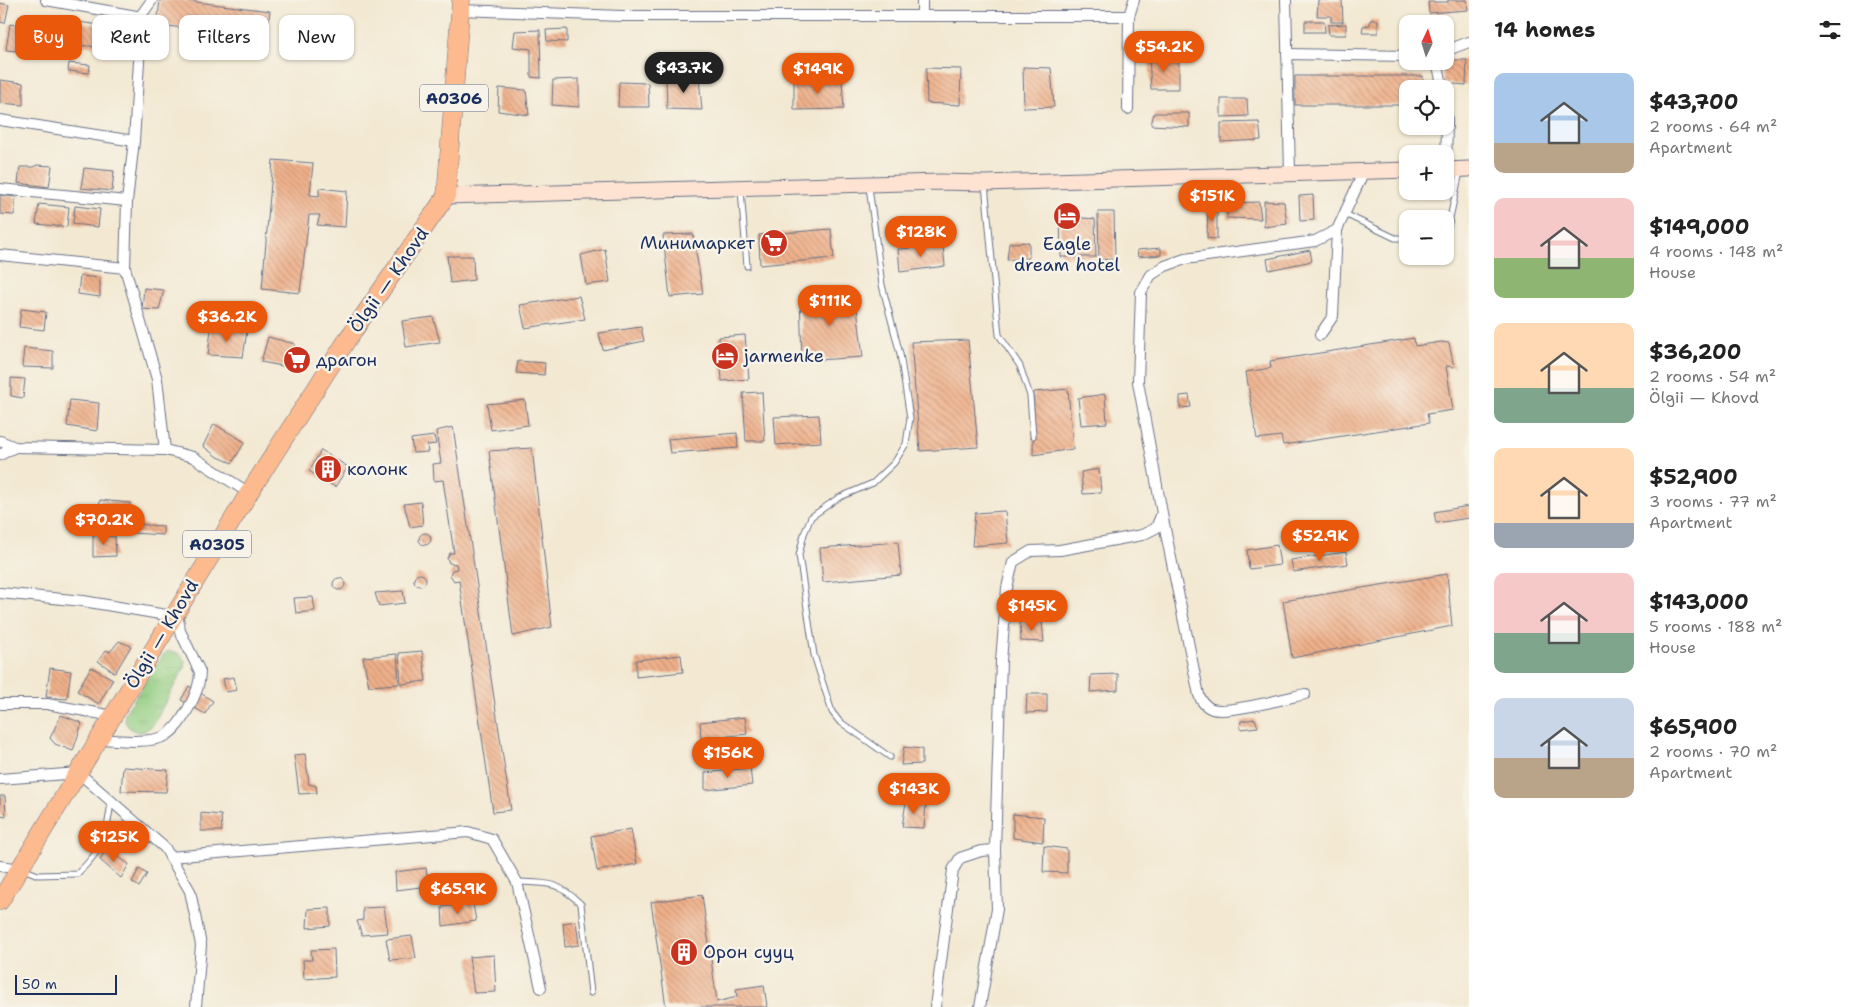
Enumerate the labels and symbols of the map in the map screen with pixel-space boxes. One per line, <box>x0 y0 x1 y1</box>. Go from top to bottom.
north arrow <box>1399 15 1454 70</box>
pin: $54.2K <box>1123 30 1205 73</box>
pin: $43.7K <box>643 52 725 94</box>
pin: $149K <box>783 52 853 95</box>
road number: A0306 <box>420 85 488 112</box>
pin: $151K <box>1177 180 1247 222</box>
hotel icon: Eagle dream hotel <box>1052 201 1082 231</box>
pin: $128K <box>886 216 956 258</box>
street label: Ölgii — Khovd <box>344 223 434 337</box>
supermarket icon: Минимаркет <box>759 228 789 258</box>
place label: Минимаркет <box>640 231 756 255</box>
place label: Eagle dream hotel <box>1014 232 1121 277</box>
pin: $111K <box>795 284 865 327</box>
pin: $36.2K <box>186 300 268 343</box>
hotel icon: jarmenke <box>710 341 740 371</box>
place label: jarmenke <box>743 344 824 368</box>
supermarket icon: драгон <box>282 345 312 375</box>
place label: драгон <box>316 348 377 372</box>
building icon: колонк <box>313 454 343 484</box>
place label: колонк <box>347 457 408 481</box>
pin: $70.2K <box>63 504 145 546</box>
pin: $52.9K <box>1279 520 1361 562</box>
road number: A0305 <box>183 530 251 558</box>
street label: Ölgii — Khovd <box>120 575 204 693</box>
pin: $145K <box>997 590 1067 632</box>
pin: $156K <box>693 736 763 779</box>
pin: $143K <box>879 772 949 815</box>
pin: $125K <box>79 820 149 863</box>
pin: $65.9K <box>417 872 499 915</box>
building icon: Орон сууц <box>669 937 699 967</box>
place label: Орон сууц <box>703 940 794 964</box>
scale bar <box>15 972 118 995</box>

